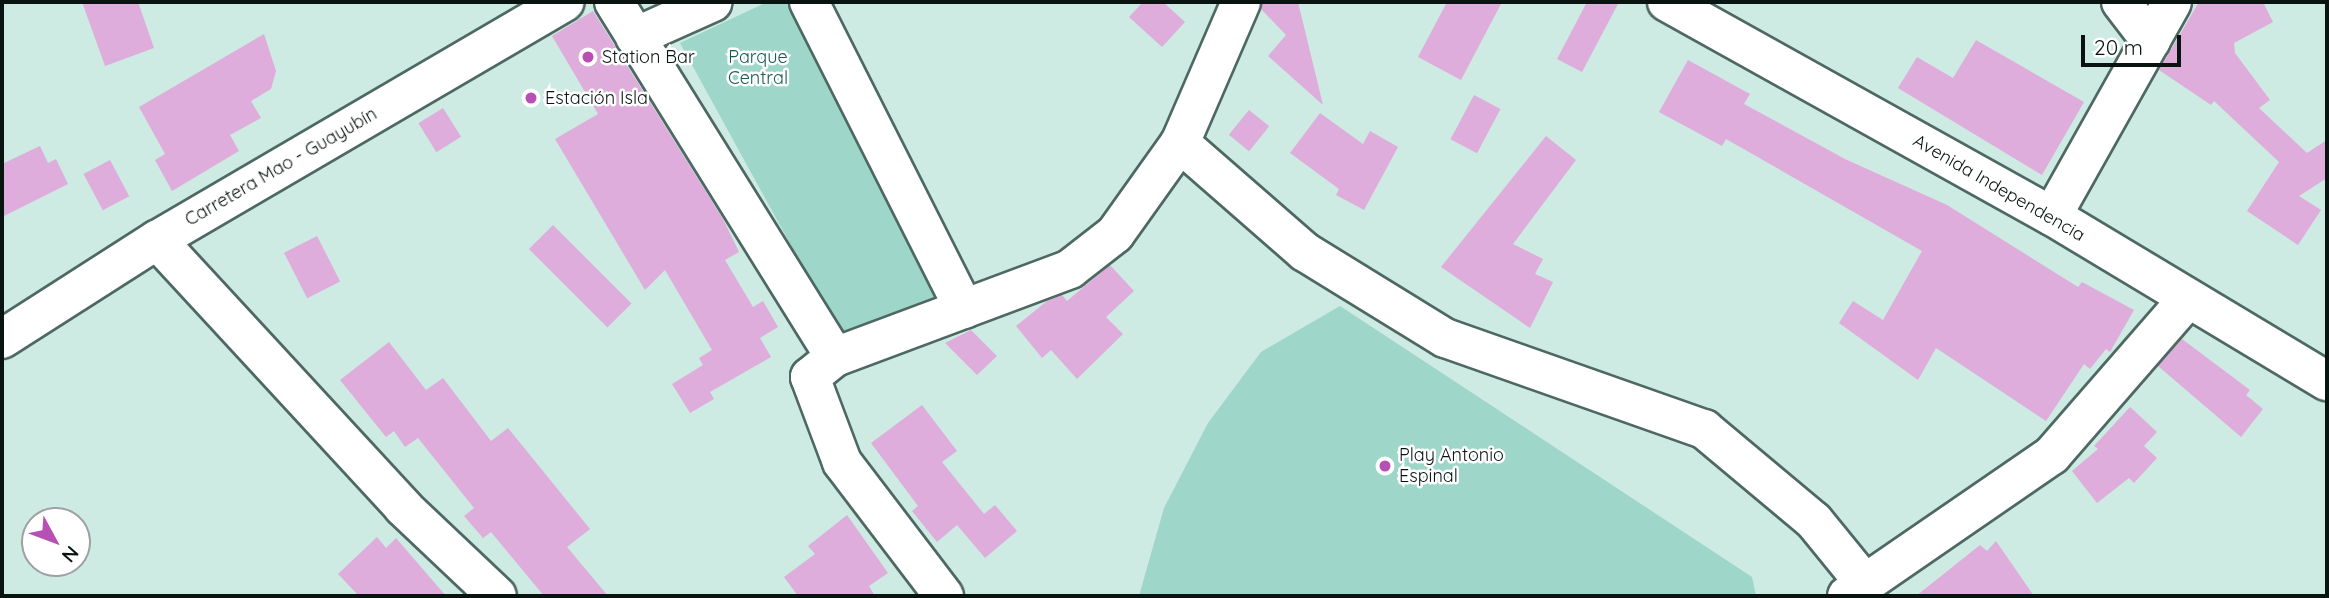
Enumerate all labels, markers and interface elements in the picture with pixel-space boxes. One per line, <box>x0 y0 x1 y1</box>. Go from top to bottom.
scale bar <box>2084 21 2184 65</box>
text: 20 m <box>2094 34 2143 60</box>
place label: Station Bar <box>602 46 695 68</box>
park label: Parque Central <box>728 47 788 90</box>
marker: Station Bar <box>580 49 596 65</box>
place label: Estación Isla <box>545 87 648 109</box>
marker: Estación Isla <box>523 90 539 106</box>
street label: Carretera Mao - Guayubín <box>181 103 381 231</box>
street label: Avenida Independencia <box>1909 130 2089 246</box>
place label: Play Antonio Espinal <box>1399 445 1504 488</box>
marker: Play Antonio Espinal <box>1377 458 1393 474</box>
north arrow <box>21 507 91 577</box>
text: N <box>57 541 84 568</box>

